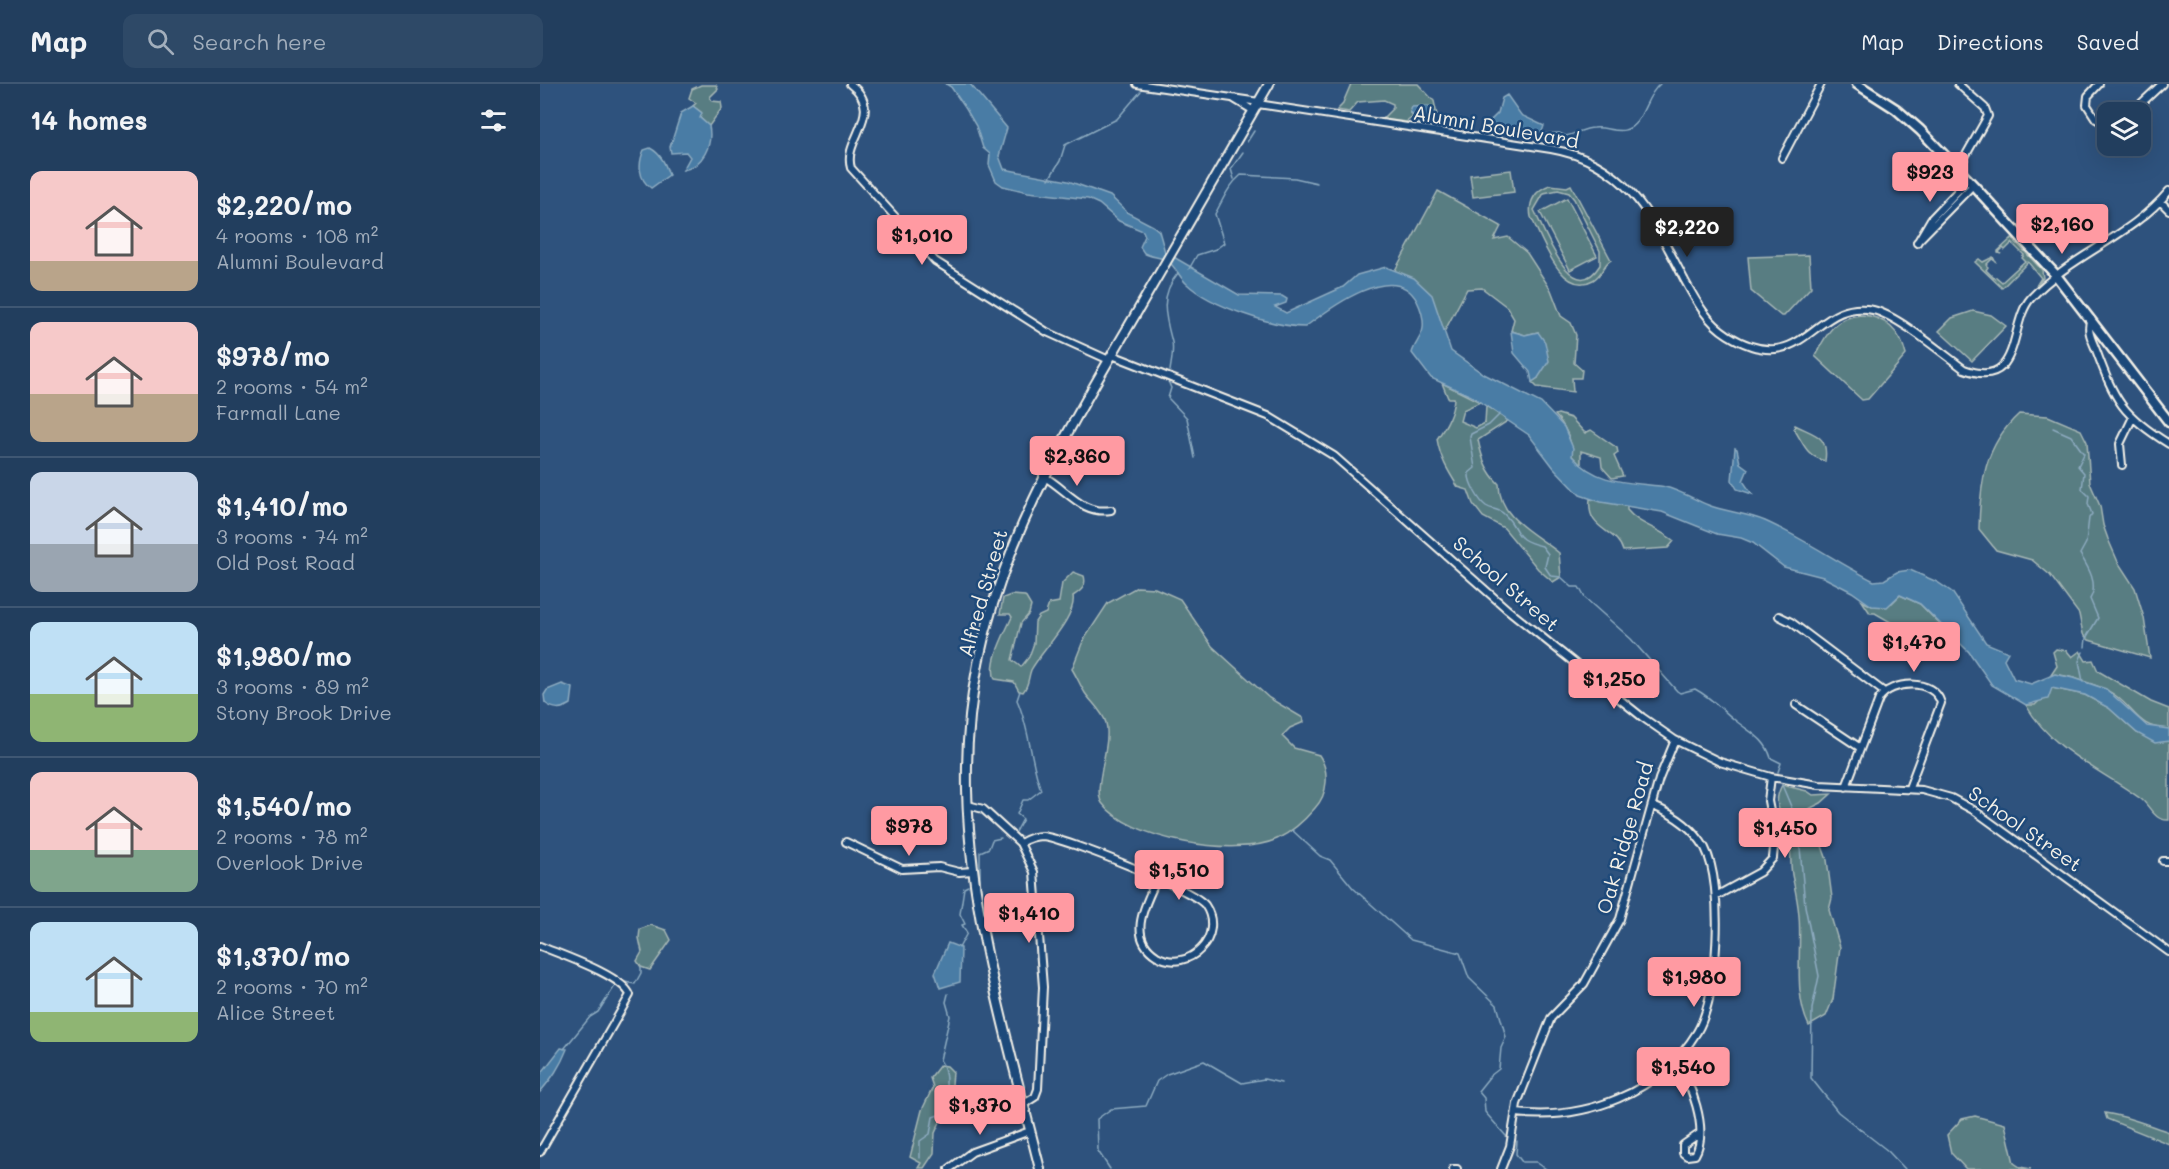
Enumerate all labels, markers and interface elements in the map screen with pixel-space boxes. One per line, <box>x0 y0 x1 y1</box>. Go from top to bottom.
search box <box>123 14 543 68</box>
text: Map <box>30 23 87 59</box>
icon: search <box>144 25 177 58</box>
text: Search here <box>192 27 326 56</box>
text: Map <box>1861 28 1904 55</box>
text: Directions <box>1937 28 2044 55</box>
text: Saved <box>2077 28 2139 55</box>
street label: Alumni Boulevard <box>1411 99 1581 153</box>
map controls <box>2097 102 2151 156</box>
button: layers <box>2097 102 2151 156</box>
text: 14 homes <box>30 103 148 137</box>
icon: filters <box>477 104 510 137</box>
pin: $923 <box>1894 152 1966 203</box>
text: $923 <box>1906 158 1954 184</box>
text: $2,220/mo <box>216 188 352 222</box>
icon: home <box>78 195 150 267</box>
pin: $2,160 <box>2013 204 2111 255</box>
pin: $2,220 <box>1638 207 1736 258</box>
text: $2,160 <box>2030 210 2094 236</box>
text: $2,220 <box>1655 213 1719 239</box>
pin: $1,010 <box>873 215 971 266</box>
text: $1,010 <box>891 221 953 247</box>
text: 4 rooms · 108 m² <box>216 222 378 248</box>
text: Alumni Boulevard <box>216 248 384 274</box>
text: $978/mo <box>216 339 330 373</box>
icon: home <box>78 346 150 418</box>
text: 2 rooms · 54 m² <box>216 373 368 399</box>
text: Farmall Lane <box>216 399 341 425</box>
pin: $2,360 <box>1028 436 1126 487</box>
text: $2,360 <box>1044 442 1110 468</box>
text: $1,410/mo <box>216 489 348 523</box>
icon: home <box>78 496 150 568</box>
text: 3 rooms · 74 m² <box>216 523 368 549</box>
street label: Alfred Street <box>951 526 1013 660</box>
street label: School Street <box>1448 530 1565 637</box>
text: Old Post Road <box>216 549 355 575</box>
pin: $1,470 <box>1865 622 1963 673</box>
text: $1,470 <box>1882 628 1946 654</box>
text: $1,980/mo <box>216 639 352 673</box>
icon: home <box>78 646 150 718</box>
pin: $1,250 <box>1565 659 1663 710</box>
text: $1,250 <box>1582 665 1646 691</box>
text: 3 rooms · 89 m² <box>216 673 369 699</box>
text: Stony Brook Drive <box>216 699 392 725</box>
street label: Oak Ridge Road <box>1590 759 1658 917</box>
street label: School Street <box>1964 779 2088 877</box>
text: $1,540/mo <box>216 789 352 823</box>
icon: home <box>78 796 150 868</box>
pin: $978 <box>873 806 945 857</box>
pin: $1,450 <box>1736 808 1834 859</box>
text: $978 <box>885 812 933 838</box>
text: $1,450 <box>1753 814 1817 840</box>
text: 2 rooms · 78 m² <box>216 823 368 849</box>
text: Overlook Drive <box>216 849 363 875</box>
pin: $1,510 <box>1130 850 1228 901</box>
text: $1,510 <box>1149 856 1209 882</box>
pin: $1,410 <box>980 893 1078 944</box>
text: $1,410 <box>998 899 1060 925</box>
text: $1,370/mo <box>216 939 350 973</box>
icon: home <box>78 946 150 1018</box>
pin: $1,980 <box>1645 957 1743 1008</box>
text: $1,980 <box>1662 963 1726 989</box>
text: 2 rooms · 70 m² <box>216 973 368 999</box>
text: Alice Street <box>216 999 335 1025</box>
pin: $1,540 <box>1634 1047 1732 1098</box>
text: $1,540 <box>1651 1053 1715 1079</box>
pin: $1,370 <box>931 1085 1029 1136</box>
text: $1,370 <box>948 1091 1012 1117</box>

